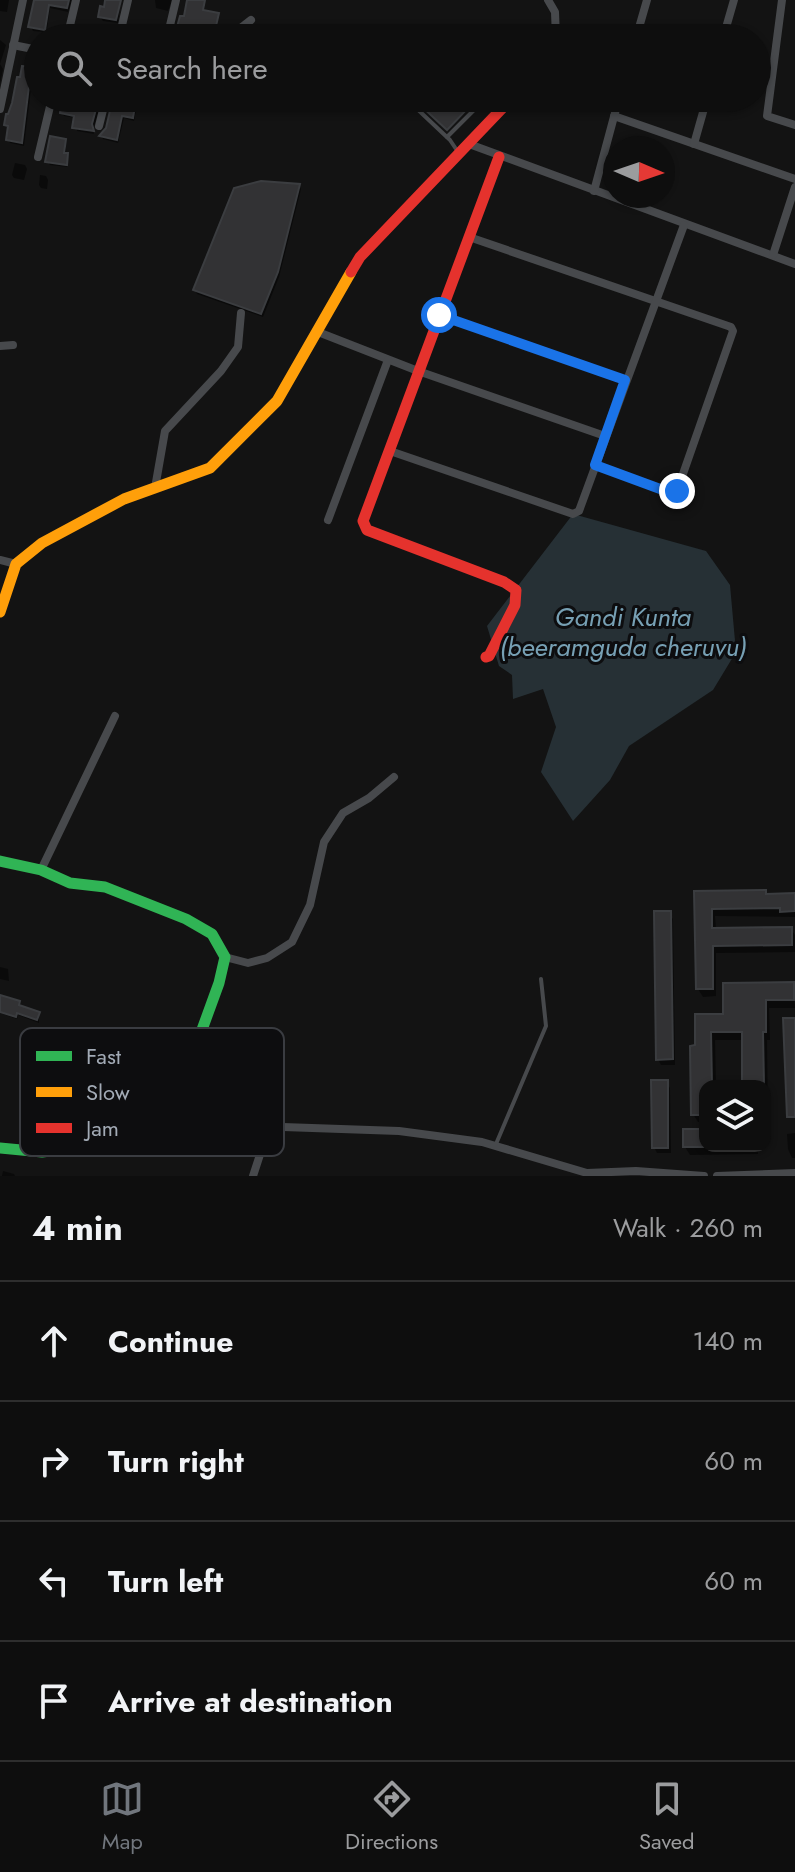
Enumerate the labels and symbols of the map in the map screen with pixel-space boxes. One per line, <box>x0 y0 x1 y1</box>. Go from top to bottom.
north arrow <box>603 136 675 208</box>
route start <box>421 297 457 333</box>
route end <box>659 473 695 509</box>
water label: Gandi Kunta (beeramguda cheruvu) <box>499 598 747 666</box>
legend <box>20 1028 284 1156</box>
text: Fast <box>86 1040 122 1072</box>
text: Slow <box>86 1076 130 1108</box>
text: Jam <box>83 1112 119 1144</box>

